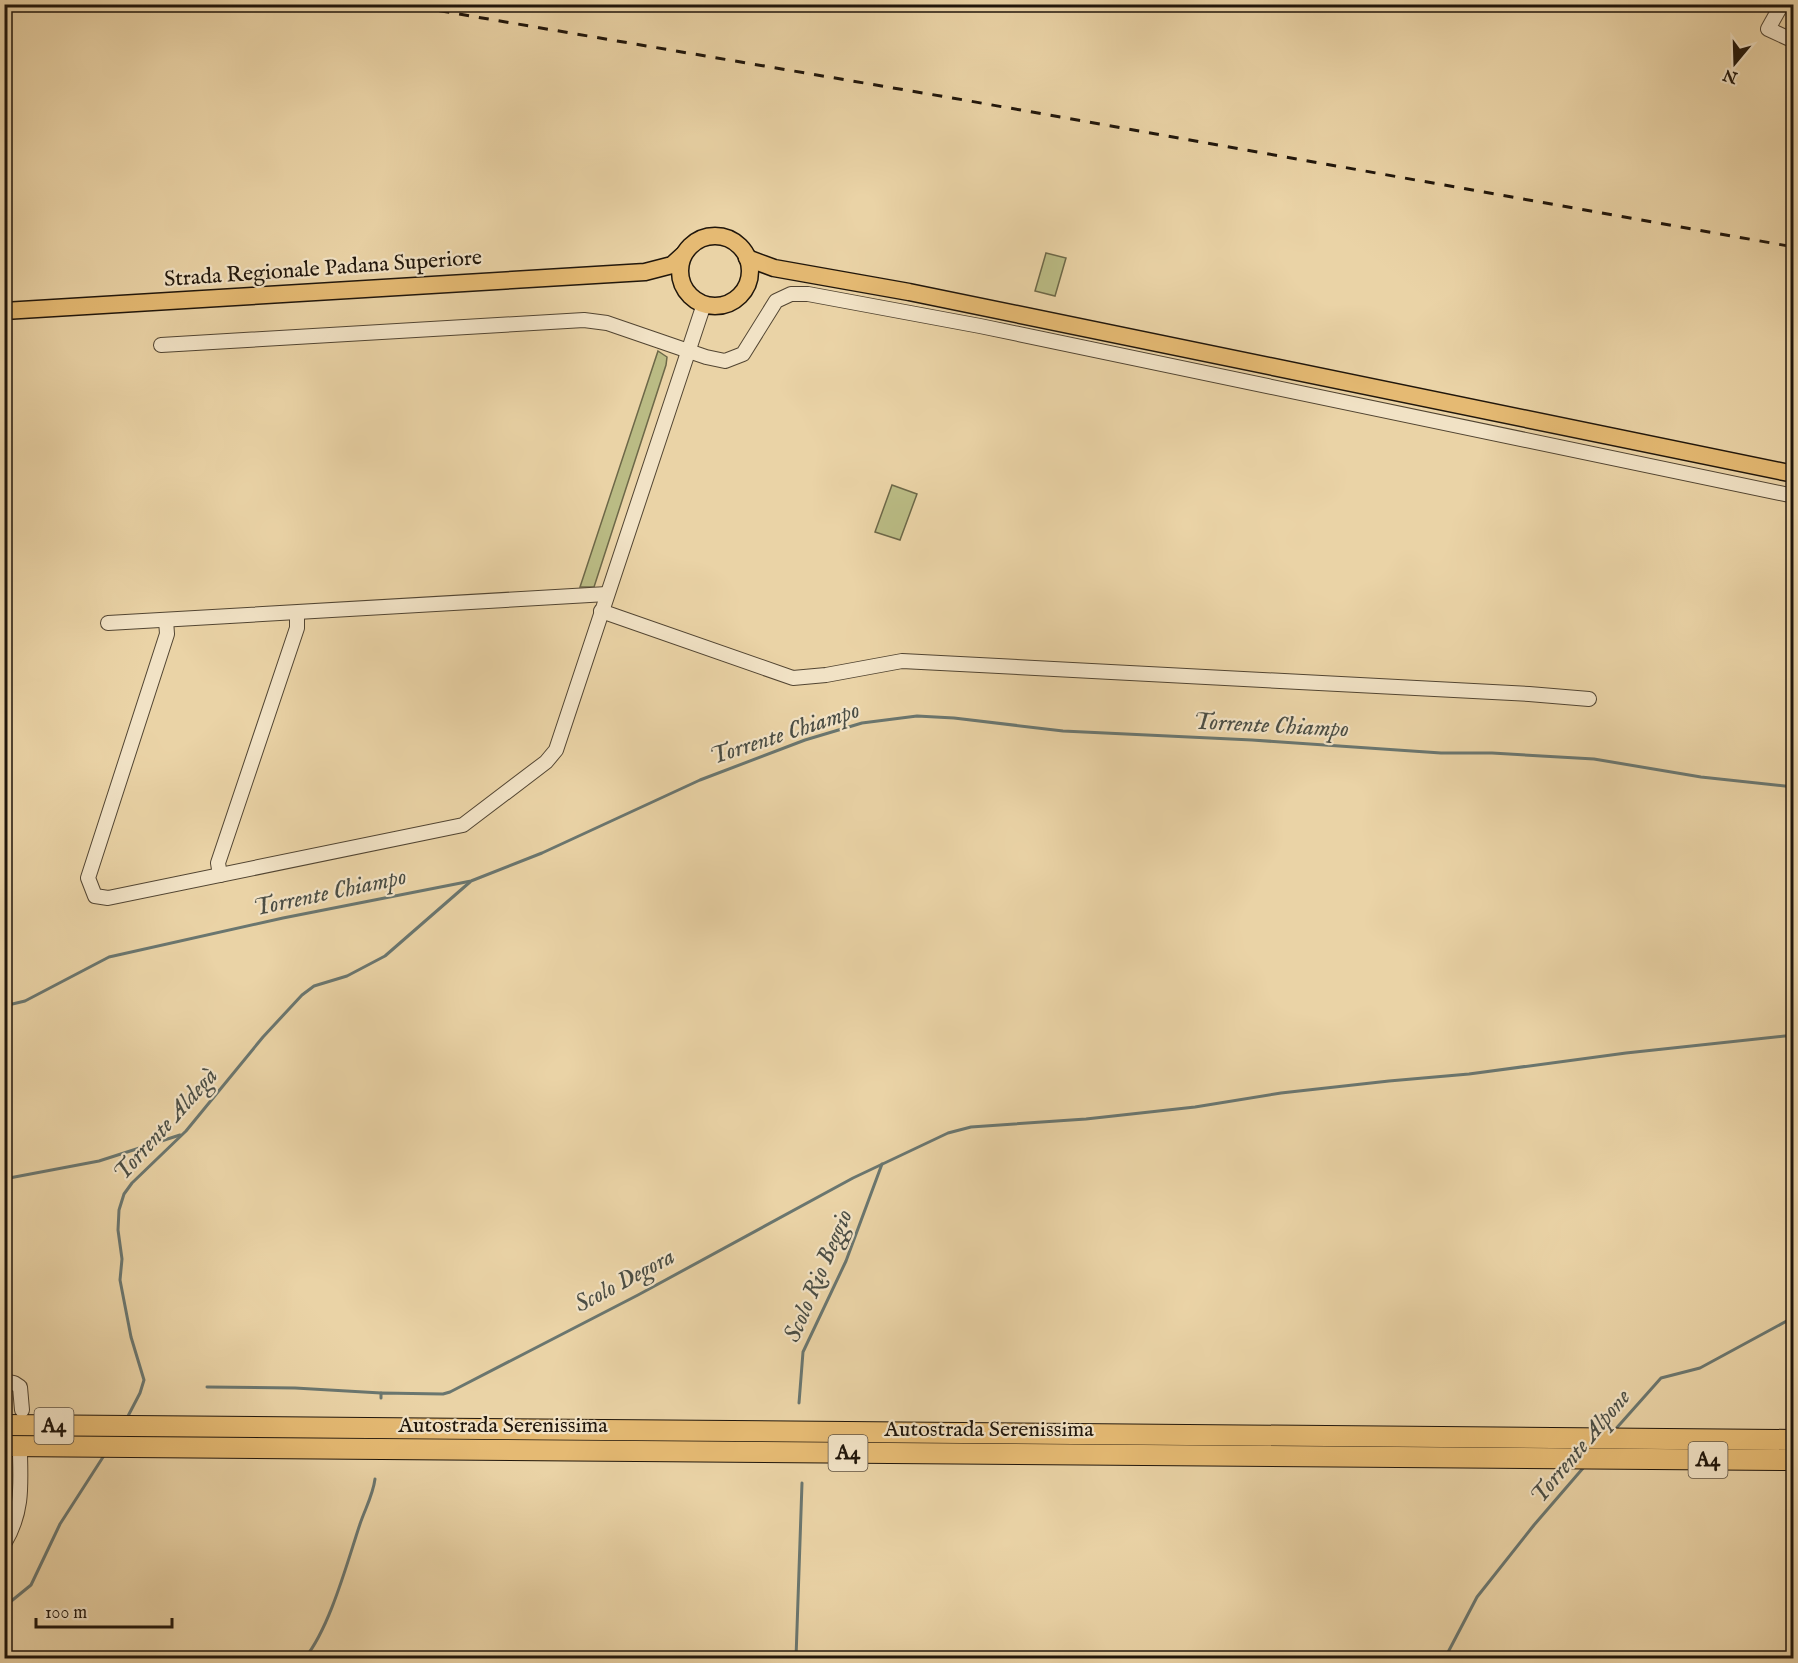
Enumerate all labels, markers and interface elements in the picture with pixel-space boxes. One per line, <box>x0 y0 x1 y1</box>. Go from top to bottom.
north arrow <box>1705 33 1765 93</box>
text: N <box>1721 64 1742 87</box>
street label: Strada Regionale Padana Superiore <box>163 244 483 294</box>
water label: Torrente Chiampo <box>706 695 864 773</box>
water label: Torrente Chiampo <box>1192 706 1350 746</box>
water label: Torrente Chiampo <box>251 862 409 924</box>
water label: Torrente Aldegà <box>107 1062 225 1188</box>
water label: Scolo Rio Beggio <box>777 1205 861 1347</box>
water label: Scolo Degora <box>569 1242 681 1320</box>
water label: Torrente Alpone <box>1524 1383 1638 1511</box>
road number: A4 <box>34 1408 74 1444</box>
street label: Autostrada Serenissima <box>397 1412 608 1440</box>
street label: Autostrada Serenissima <box>883 1416 1094 1444</box>
road number: A4 <box>828 1435 868 1471</box>
road number: A4 <box>1688 1442 1728 1478</box>
scale bar <box>36 1591 172 1629</box>
text: 100 m <box>45 1602 87 1625</box>

